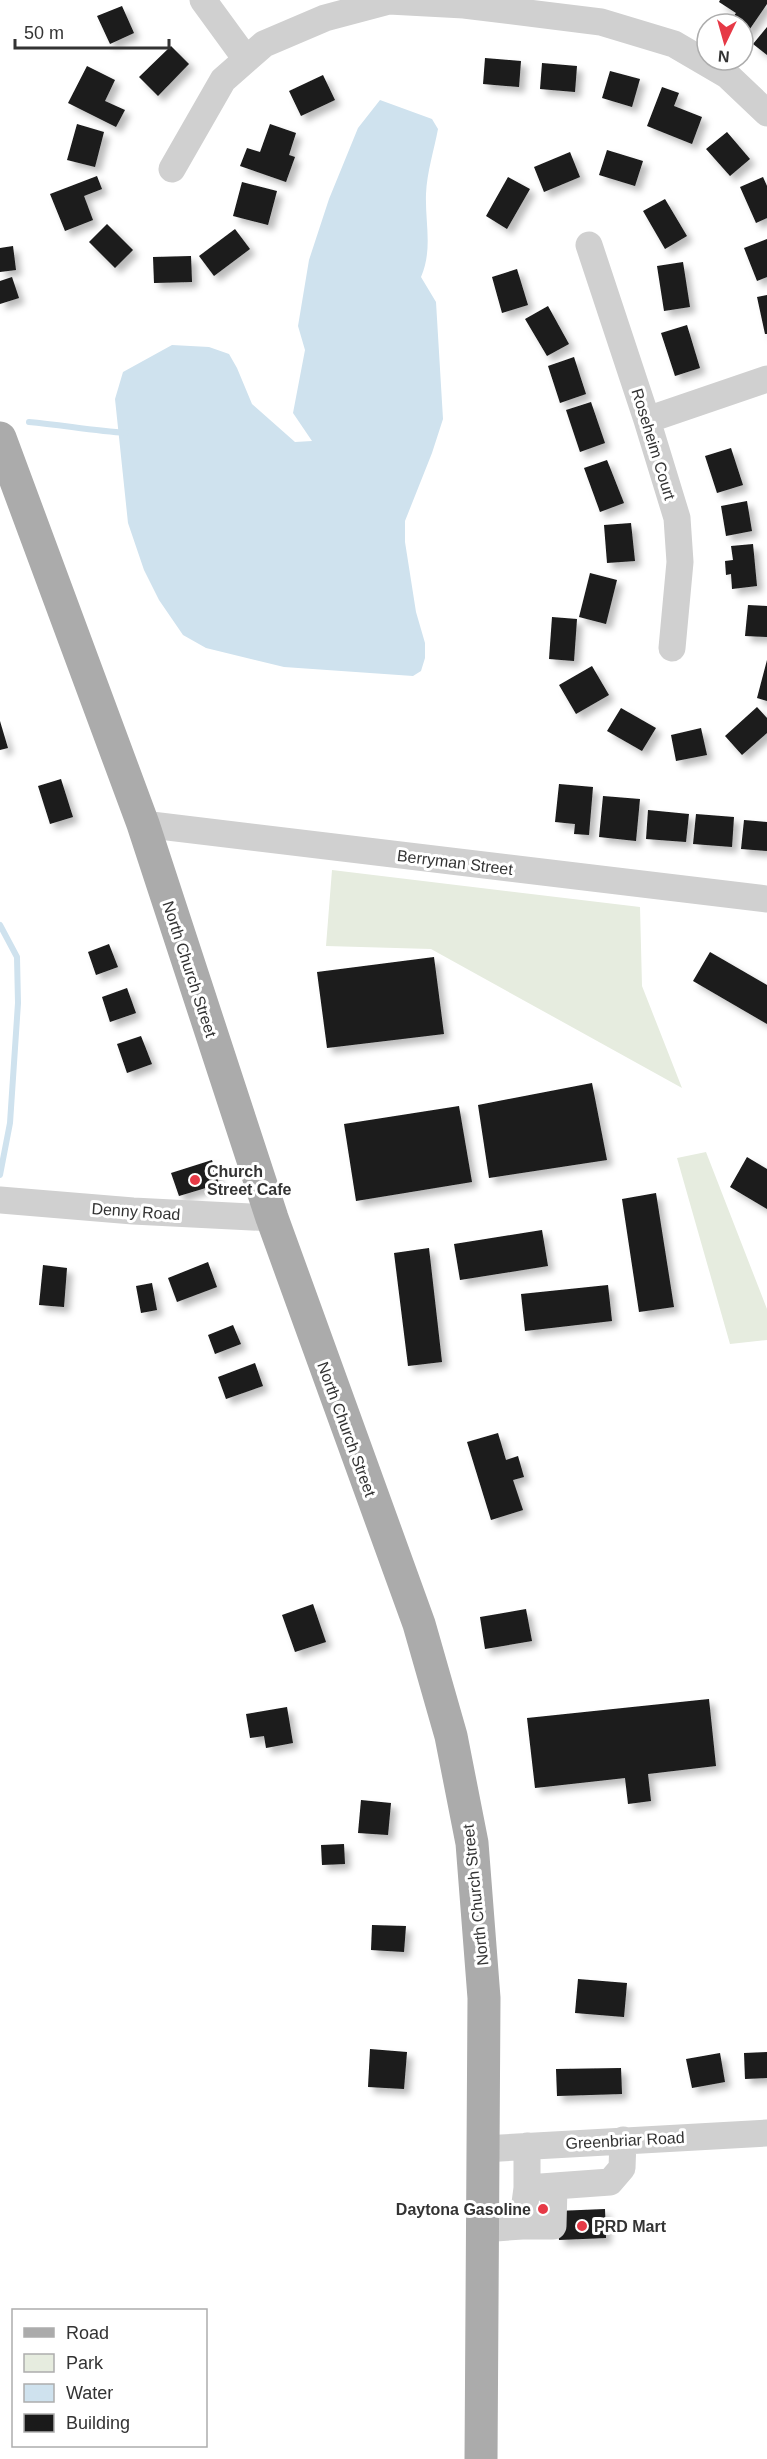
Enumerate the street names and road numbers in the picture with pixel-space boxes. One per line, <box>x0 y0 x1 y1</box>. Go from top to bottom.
street label: Roseheim Court <box>628 386 679 502</box>
street label: Berryman Street <box>396 847 514 878</box>
street label: North Church Street <box>159 899 220 1040</box>
street label: Denny Road <box>91 1200 181 1223</box>
street label: North Church Street <box>314 1359 379 1499</box>
street label: North Church Street <box>460 1823 491 1967</box>
street label: Greenbriar Road <box>565 2129 685 2152</box>

